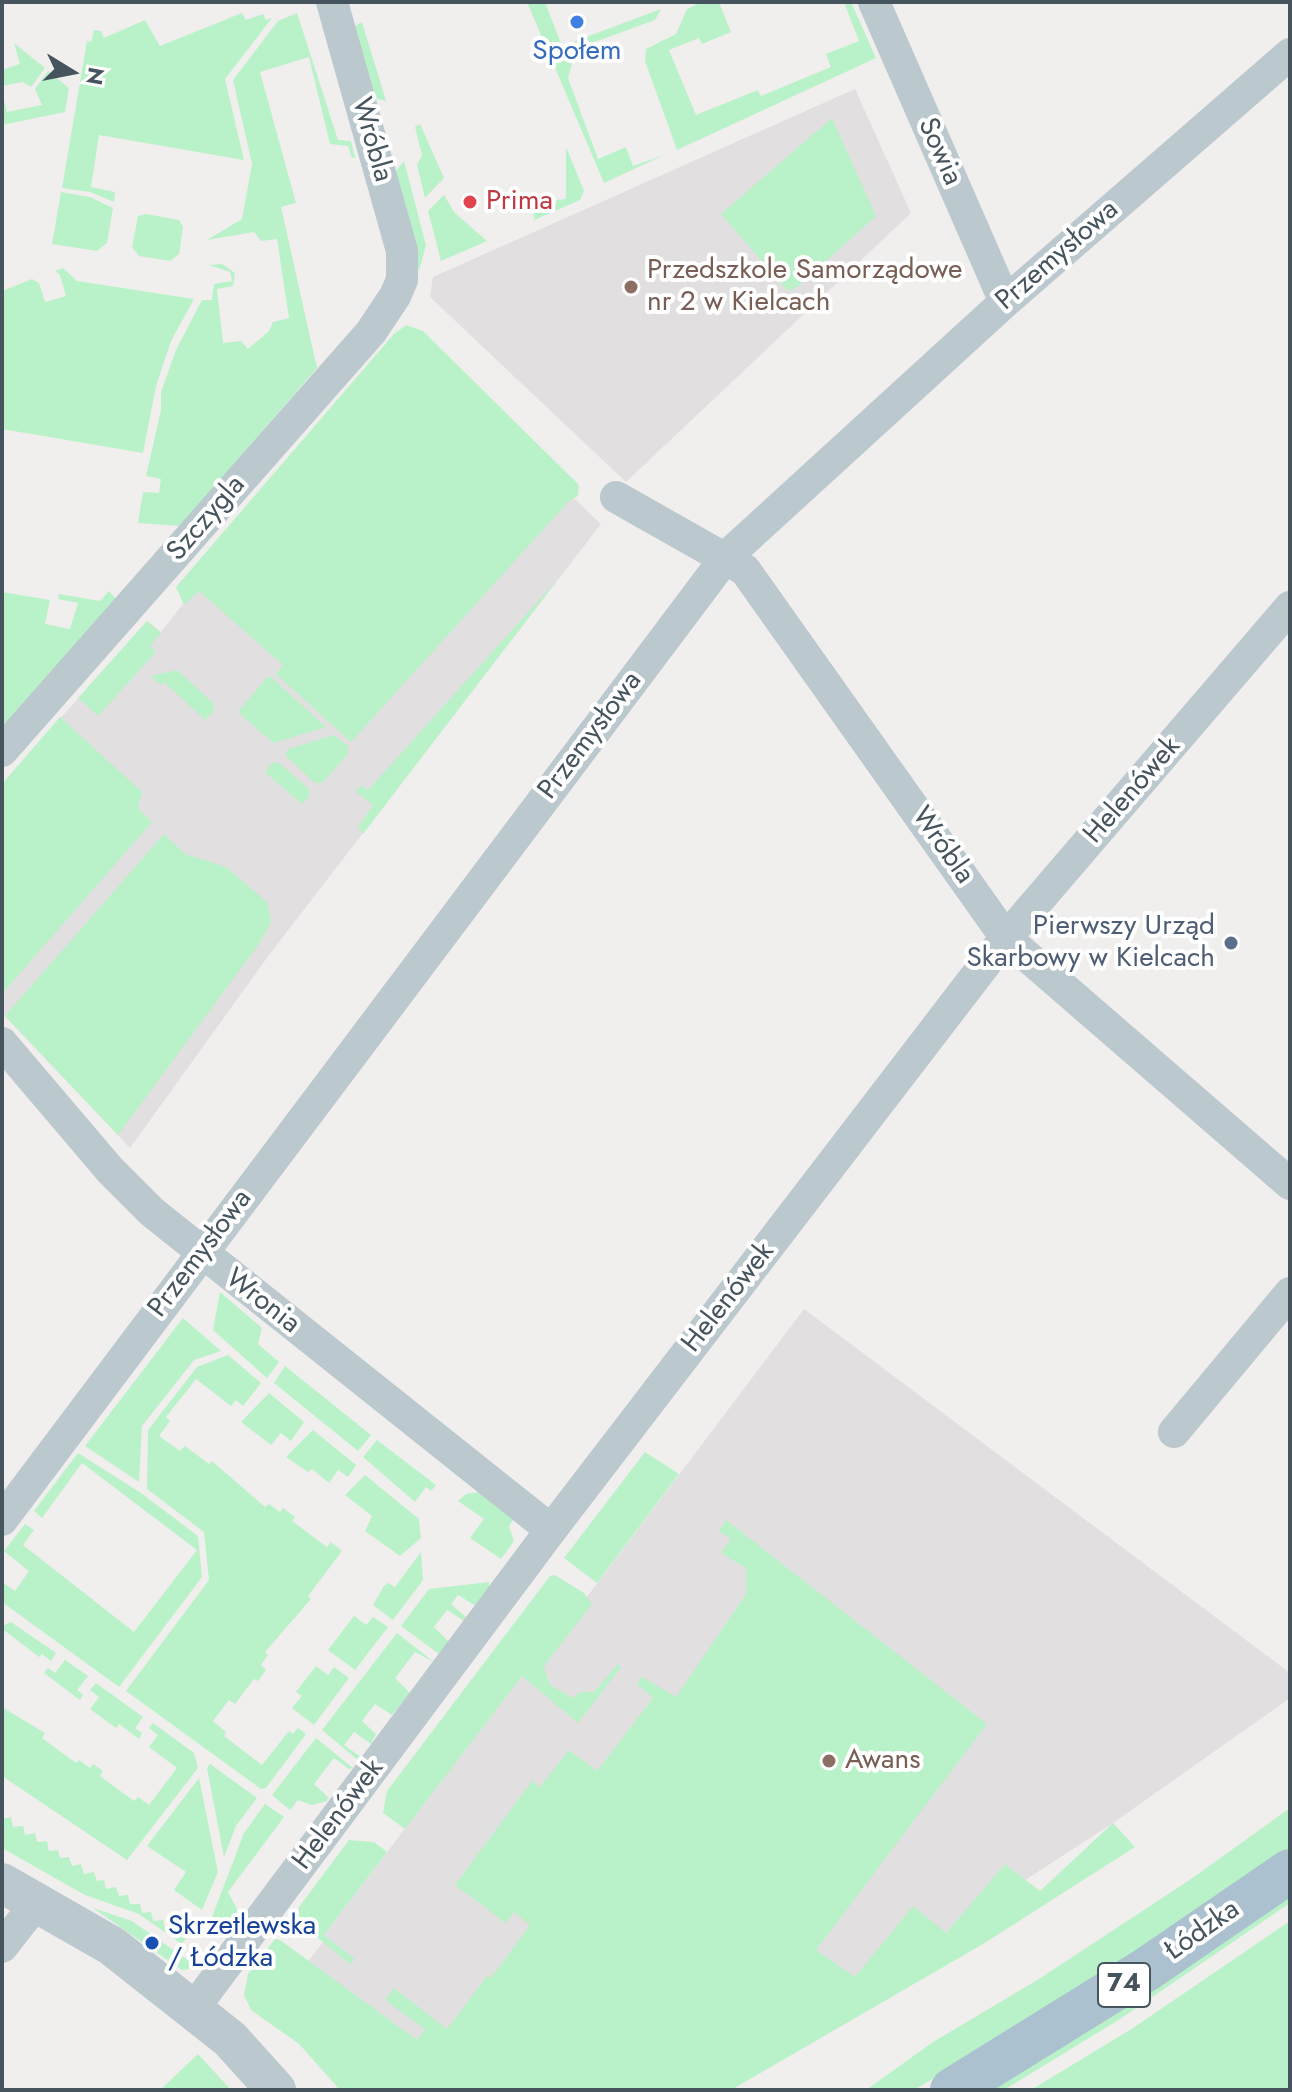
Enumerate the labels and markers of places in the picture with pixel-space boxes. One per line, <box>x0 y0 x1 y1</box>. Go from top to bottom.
marker: Społem <box>568 13 586 31</box>
place label: Społem <box>532 35 622 69</box>
place label: Prima <box>486 185 553 219</box>
marker: Prima <box>461 193 479 211</box>
place label: Przedszkole Samorządowe nr 2 w Kielcach <box>647 254 962 320</box>
marker: Przedszkole Samorządowe nr 2 w Kielcach <box>622 278 640 296</box>
place label: Pierwszy Urząd Skarbowy w Kielcach <box>967 910 1215 976</box>
marker: Pierwszy Urząd Skarbowy w Kielcach <box>1222 934 1240 952</box>
place label: Awans <box>845 1744 921 1778</box>
marker: Awans <box>820 1752 838 1770</box>
place label: Skrzetlewska / Łódzka <box>168 1910 316 1976</box>
marker: Skrzetlewska / Łódzka <box>143 1934 161 1952</box>

